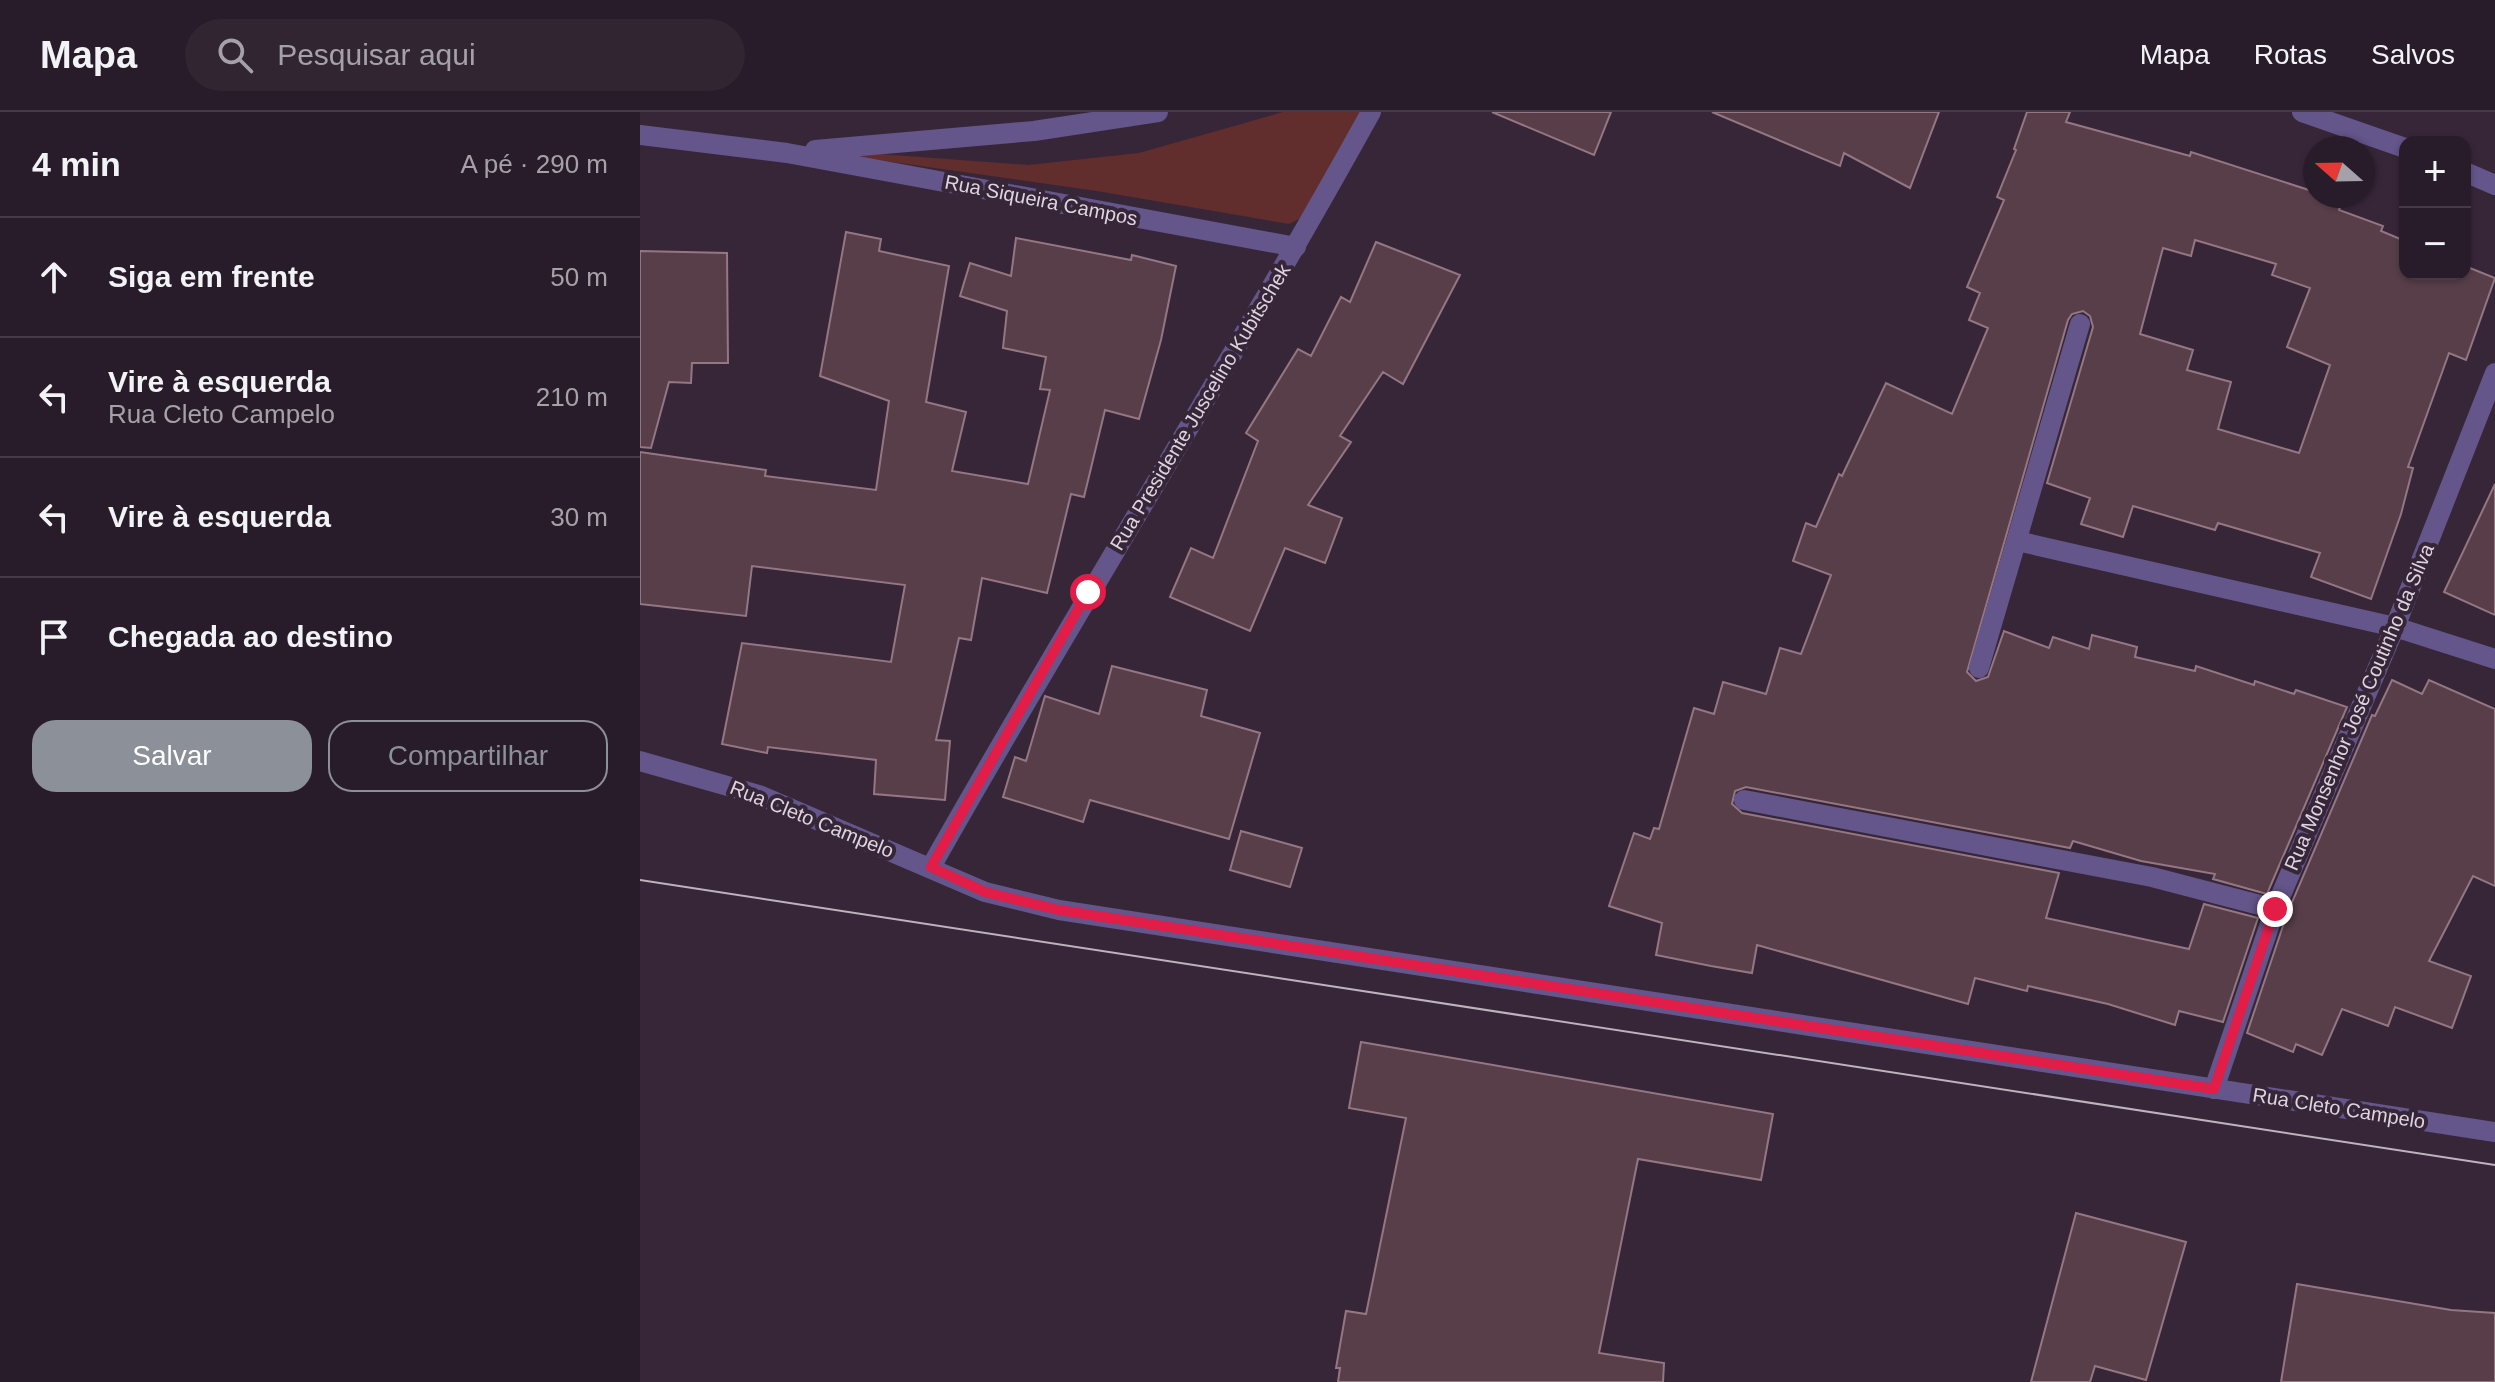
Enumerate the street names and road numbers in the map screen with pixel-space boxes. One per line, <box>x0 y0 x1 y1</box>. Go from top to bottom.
street label: Rua Siqueira Campos <box>943 171 1139 229</box>
street label: Rua Presidente Juscelino Kubitschek <box>1106 259 1295 554</box>
street label: Rua Monsenhor José Coutinho da Silva <box>2280 540 2438 874</box>
street label: Rua Cleto Campelo <box>727 776 897 862</box>
street label: Rua Cleto Campelo <box>2251 1083 2427 1133</box>

